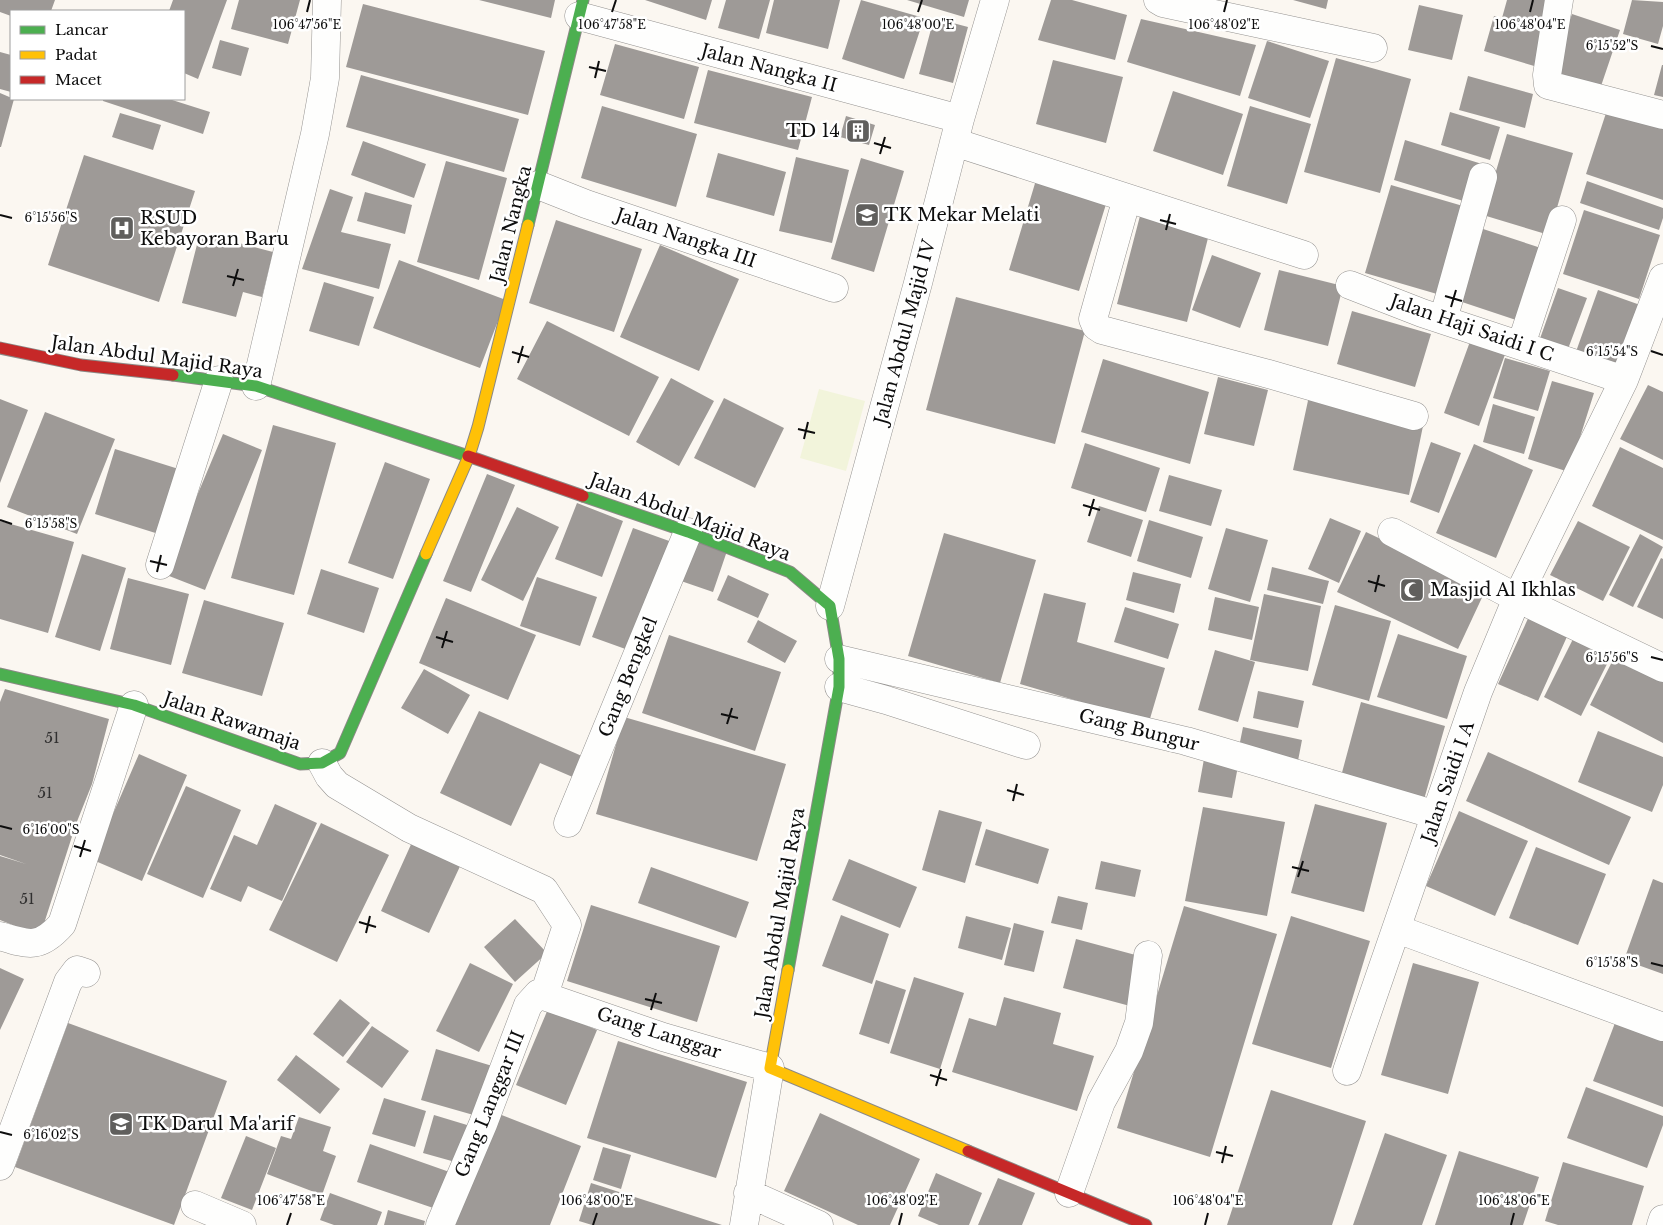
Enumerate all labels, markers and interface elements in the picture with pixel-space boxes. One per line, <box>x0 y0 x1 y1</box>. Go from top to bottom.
legend <box>10 10 185 100</box>
text: 106°47'56"E <box>273 17 341 32</box>
text: 106°47'58"E <box>578 17 646 32</box>
text: 106°48'00"E <box>882 17 955 32</box>
text: 106°48'02"E <box>1188 17 1260 32</box>
text: 106°48'04"E <box>1495 17 1566 32</box>
text: Lancar <box>55 20 109 39</box>
text: 6°15'52"S <box>1586 38 1639 53</box>
street label: Jalan Nangka II <box>697 39 839 97</box>
text: Padat <box>55 45 98 64</box>
text: Macet <box>55 70 102 89</box>
building icon: TD 14 <box>845 118 871 144</box>
place label: TD 14 <box>786 120 840 142</box>
street label: Jalan Nangka <box>485 163 536 287</box>
school or university icon: TK Mekar Melati <box>854 202 880 228</box>
street label: Jalan Nangka III <box>611 203 759 272</box>
place label: TK Mekar Melati <box>884 204 1039 226</box>
place label: RSUD Kebayoran Baru <box>140 207 289 250</box>
text: 6°15'56"S <box>24 210 78 225</box>
hospital icon: RSUD Kebayoran Baru <box>109 215 135 241</box>
street label: Jalan Abdul Majid IV <box>869 236 940 429</box>
street label: Jalan Haji Saidi I C <box>1385 289 1557 366</box>
street label: Jalan Abdul Majid Raya <box>48 331 264 383</box>
text: 6°15'54"S <box>1586 344 1638 359</box>
street label: Jalan Abdul Majid Raya <box>584 468 794 566</box>
text: 6°15'58"S <box>25 516 78 531</box>
mosque icon: Masjid Al Ikhlas <box>1399 577 1425 603</box>
place label: Masjid Al Ikhlas <box>1430 579 1576 601</box>
street label: Gang Bengkel <box>594 614 662 740</box>
text: 6°15'56"S <box>1585 650 1639 665</box>
street label: Jalan Rawamaja <box>159 687 303 755</box>
street label: Gang Bungur <box>1076 704 1202 756</box>
street label: Jalan Saidi I A <box>1416 717 1479 847</box>
house number: 51 <box>44 728 60 747</box>
house number: 51 <box>37 783 53 802</box>
street label: Jalan Abdul Majid Raya <box>750 806 809 1022</box>
text: 6°16'00"S <box>23 822 80 837</box>
house number: 51 <box>19 889 35 908</box>
text: 6°15'58"S <box>1586 955 1639 970</box>
street label: Gang Langgar <box>594 1003 724 1064</box>
street label: Gang Langgar III <box>450 1027 530 1181</box>
school or university icon: TK Darul Ma'arif <box>108 1111 134 1137</box>
place label: TK Darul Ma'arif <box>138 1113 296 1135</box>
text: 6°16'02"S <box>23 1127 79 1142</box>
text: 106°47'58"E <box>257 1193 325 1208</box>
text: 106°48'00"E <box>561 1193 634 1208</box>
text: 106°48'02"E <box>866 1193 938 1208</box>
text: 106°48'04"E <box>1173 1193 1244 1208</box>
text: 106°48'06"E <box>1478 1193 1550 1208</box>

